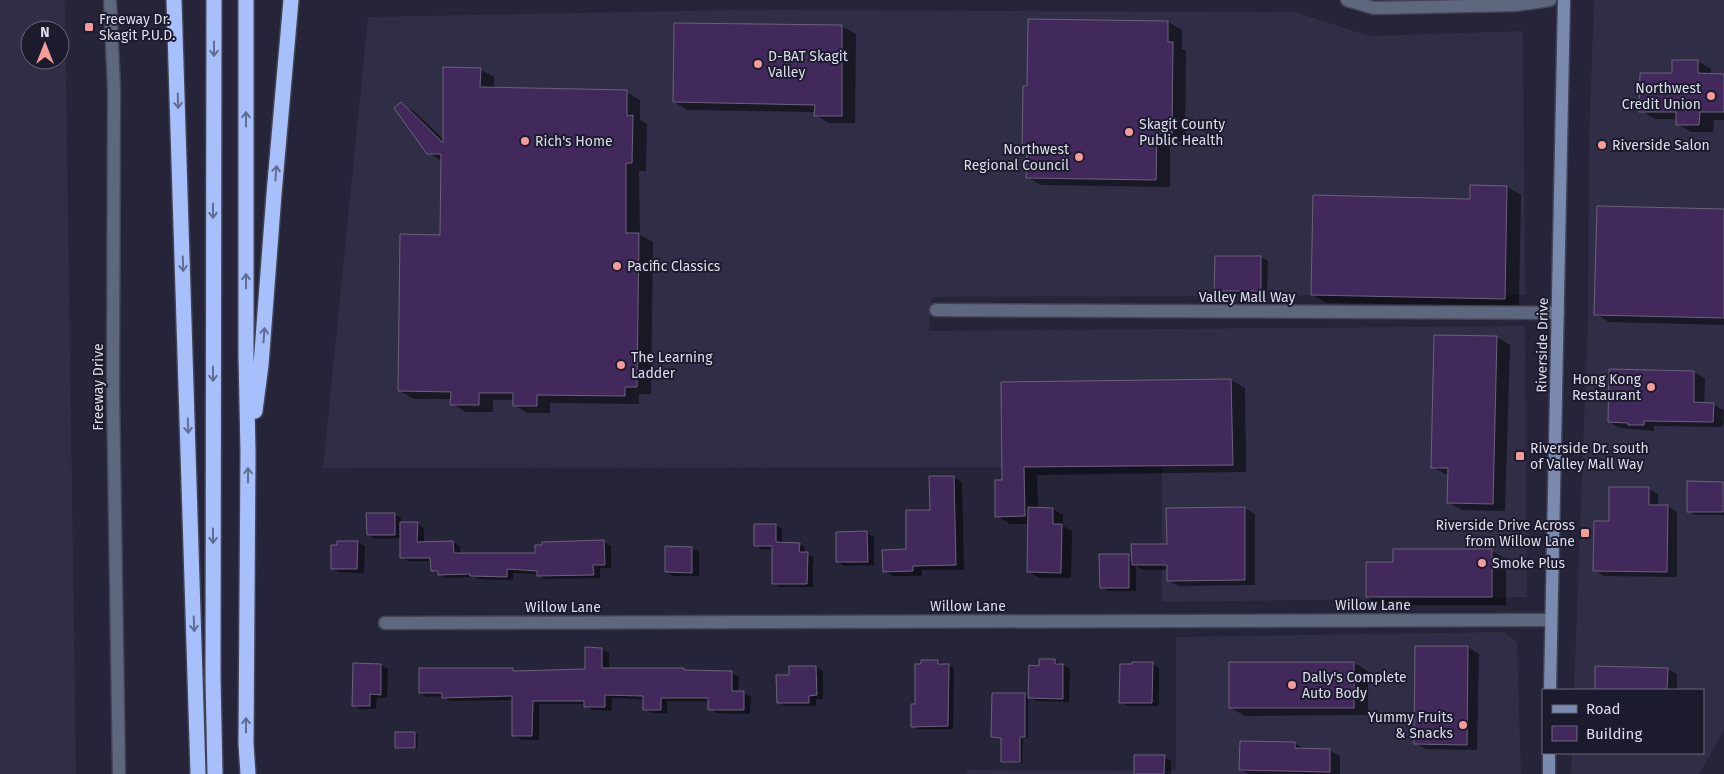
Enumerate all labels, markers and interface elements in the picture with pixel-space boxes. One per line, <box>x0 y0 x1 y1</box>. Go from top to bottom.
place label: Freeway Dr. Skagit P.U.D. <box>99 11 175 44</box>
north arrow <box>20 20 70 70</box>
marker: Freeway Dr. Skagit P.U.D. <box>83 21 95 33</box>
text: N <box>40 24 50 41</box>
one-way arrow <box>209 40 219 56</box>
place label: D-BAT Skagit Valley <box>768 48 849 81</box>
marker: D-BAT Skagit Valley <box>752 58 764 70</box>
place label: Northwest Credit Union <box>1622 80 1702 113</box>
marker: Northwest Credit Union <box>1705 90 1717 102</box>
one-way arrow <box>173 92 183 109</box>
one-way arrow <box>241 111 251 127</box>
place label: Skagit County Public Health <box>1139 116 1225 149</box>
marker: Skagit County Public Health <box>1123 126 1135 138</box>
place label: Rich's Home <box>535 133 613 150</box>
marker: Rich's Home <box>519 135 531 147</box>
place label: Riverside Salon <box>1612 137 1710 154</box>
marker: Riverside Salon <box>1596 139 1608 151</box>
place label: Northwest Regional Council <box>963 141 1070 174</box>
marker: Northwest Regional Council <box>1073 151 1085 163</box>
one-way arrow <box>271 165 281 181</box>
one-way arrow <box>208 202 218 219</box>
one-way arrow <box>178 255 188 271</box>
place label: Pacific Classics <box>627 258 721 275</box>
marker: Pacific Classics <box>611 260 623 272</box>
one-way arrow <box>241 273 251 290</box>
street label: Valley Mall Way <box>1199 289 1295 306</box>
street label: Riverside Drive <box>1533 297 1552 393</box>
one-way arrow <box>259 327 268 343</box>
street label: Freeway Drive <box>90 343 107 431</box>
place label: The Learning Ladder <box>631 349 713 382</box>
marker: The Learning Ladder <box>615 359 627 371</box>
one-way arrow <box>208 365 218 381</box>
place label: Hong Kong Restaurant <box>1572 371 1642 404</box>
marker: Hong Kong Restaurant <box>1645 381 1657 393</box>
one-way arrow <box>184 418 193 434</box>
place label: Riverside Dr. south of Valley Mall Way <box>1530 440 1649 473</box>
marker: Riverside Dr. south of Valley Mall Way <box>1514 450 1526 462</box>
one-way arrow <box>243 468 253 484</box>
place label: Riverside Drive Across from Willow Lane <box>1435 517 1575 550</box>
marker: Riverside Drive Across from Willow Lane <box>1579 527 1591 539</box>
one-way arrow <box>208 528 218 544</box>
place label: Smoke Plus <box>1492 555 1565 572</box>
marker: Smoke Plus <box>1476 557 1488 569</box>
street label: Willow Lane <box>1335 597 1411 614</box>
street label: Willow Lane <box>930 598 1006 615</box>
street label: Willow Lane <box>525 599 601 616</box>
one-way arrow <box>189 615 199 631</box>
place label: Dally's Complete Auto Body <box>1302 669 1407 702</box>
marker: Dally's Complete Auto Body <box>1286 679 1298 691</box>
legend <box>1542 689 1704 754</box>
text: Road <box>1586 700 1621 718</box>
place label: Yummy Fruits & Snacks <box>1368 709 1453 742</box>
one-way arrow <box>241 718 251 734</box>
marker: Yummy Fruits & Snacks <box>1457 719 1469 731</box>
text: Building <box>1586 725 1642 743</box>

